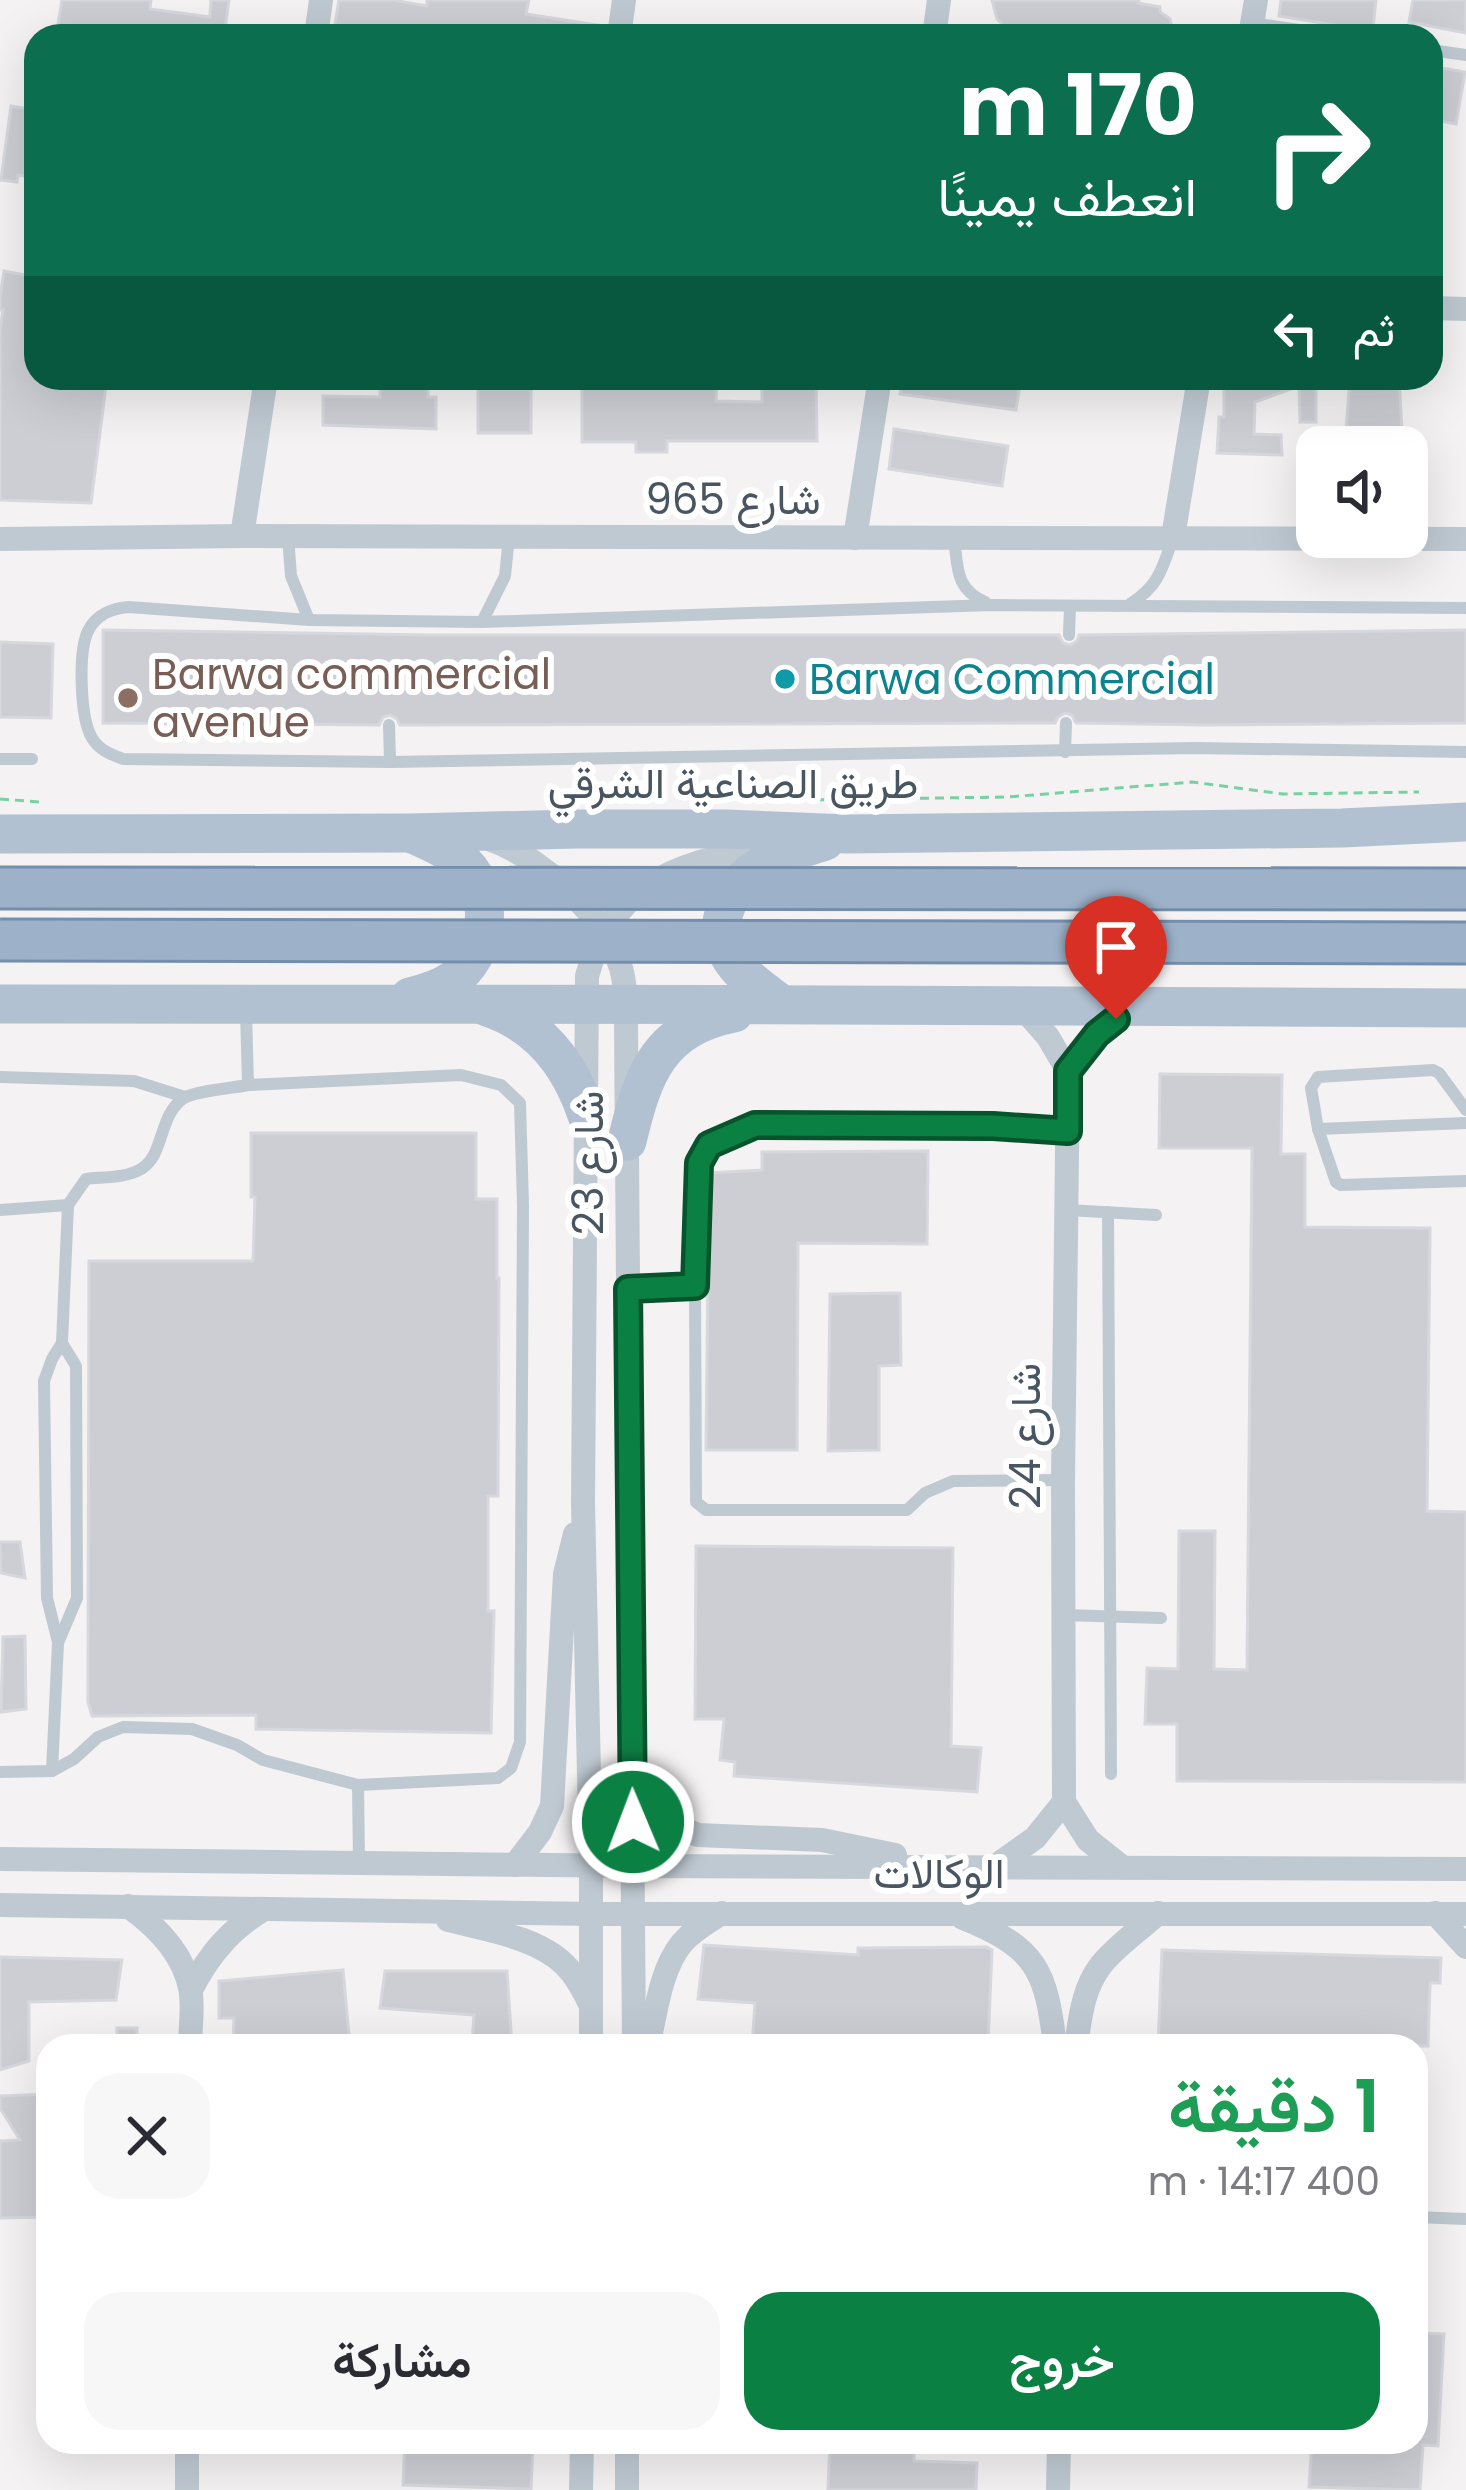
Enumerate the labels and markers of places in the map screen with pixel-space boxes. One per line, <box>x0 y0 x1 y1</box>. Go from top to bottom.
place label: Barwa commercial avenue <box>152 645 551 752</box>
place label: Barwa Commercial <box>809 650 1215 709</box>
marker: Barwa Commercial <box>772 666 798 692</box>
marker: Barwa commercial avenue <box>115 685 141 711</box>
pin <box>1065 896 1167 1019</box>

